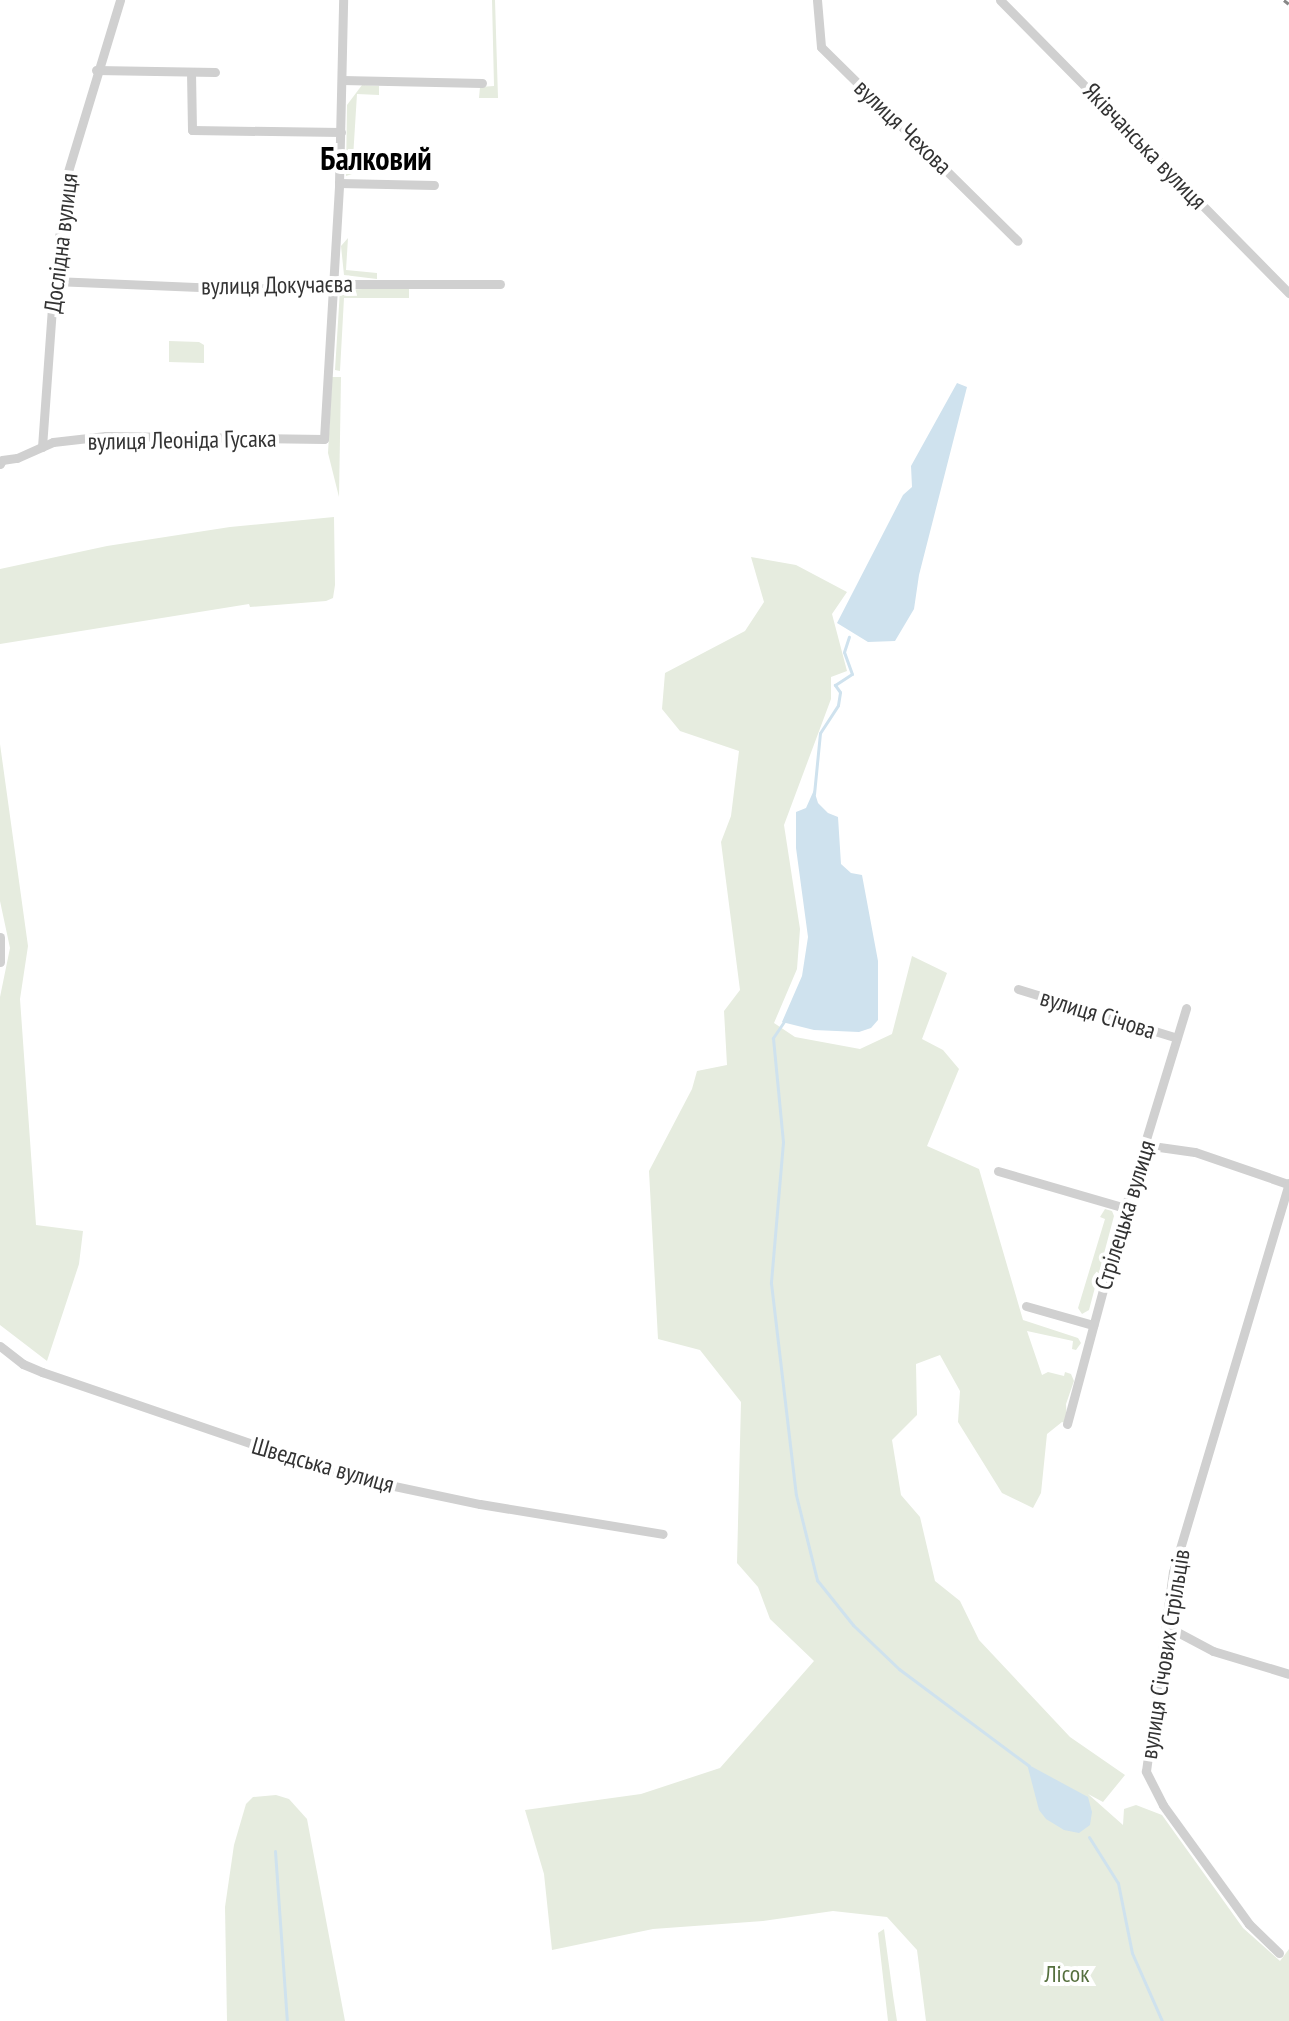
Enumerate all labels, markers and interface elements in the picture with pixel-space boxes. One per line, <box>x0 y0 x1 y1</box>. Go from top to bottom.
street label: вулиця Чехова <box>848 74 958 180</box>
street label: Яківчанська вулиця <box>1077 77 1213 215</box>
district label: Балковий <box>320 139 432 177</box>
street label: Дослідна вулиця <box>38 171 84 315</box>
street label: вулиця Докучаєва <box>201 269 353 301</box>
street label: вулиця Леоніда Гусака <box>87 424 277 456</box>
street label: вулиця Січова <box>1037 983 1159 1045</box>
street label: Стрілецька вулиця <box>1089 1137 1161 1293</box>
street label: Шведська вулиця <box>249 1431 397 1499</box>
street label: вулиця Січових Стрільців <box>1134 1547 1196 1761</box>
park label: Лісок <box>1044 1960 1090 1988</box>

